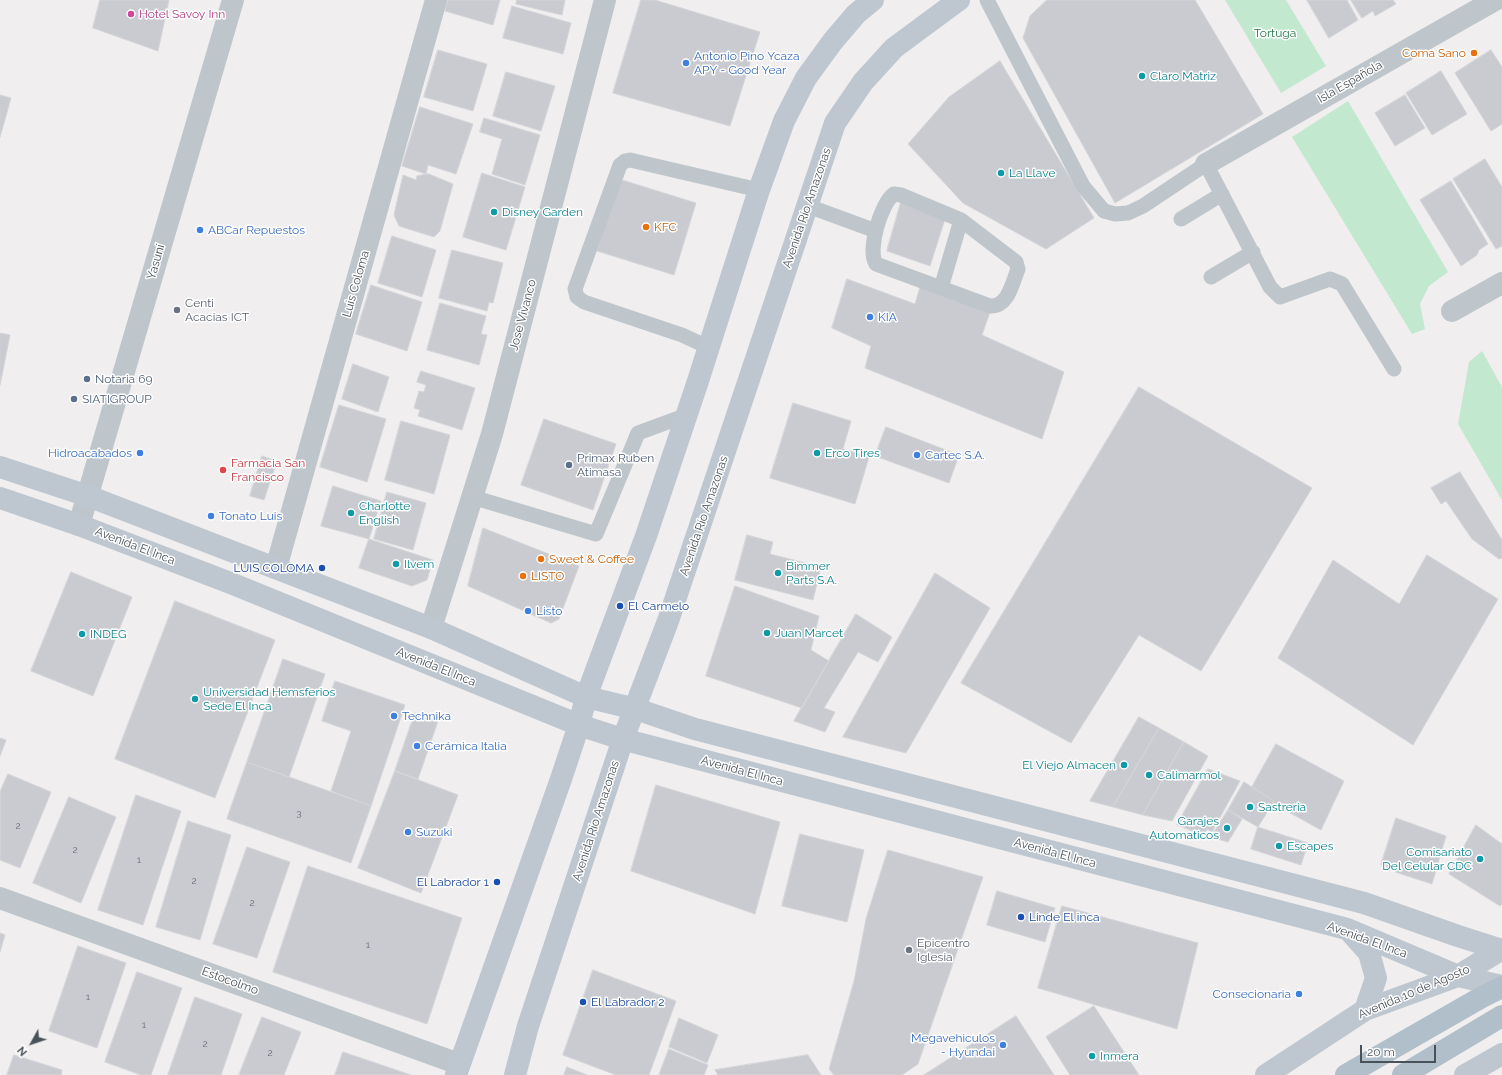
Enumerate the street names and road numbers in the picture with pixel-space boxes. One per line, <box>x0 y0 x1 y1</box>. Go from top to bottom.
street label: Isla Española <box>1315 58 1385 106</box>
street label: Avenida Río Amazonas <box>780 146 834 270</box>
street label: Yasuní <box>144 243 168 281</box>
street label: Luis Coloma <box>340 249 372 319</box>
street label: Jose Vivanco <box>507 278 539 352</box>
street label: Avenida Río Amazonas <box>677 454 731 578</box>
street label: Avenida El Inca <box>93 524 177 568</box>
street label: Avenida El Inca <box>394 645 478 689</box>
street label: Avenida El Inca <box>699 753 785 789</box>
street label: Avenida Río Amazonas <box>570 759 622 883</box>
street label: Avenida El Inca <box>1012 835 1098 871</box>
street label: Avenida El Inca <box>1325 919 1409 961</box>
street label: Avenida 10 de Agosto <box>1356 962 1472 1022</box>
street label: Estocolmo <box>200 964 260 998</box>

